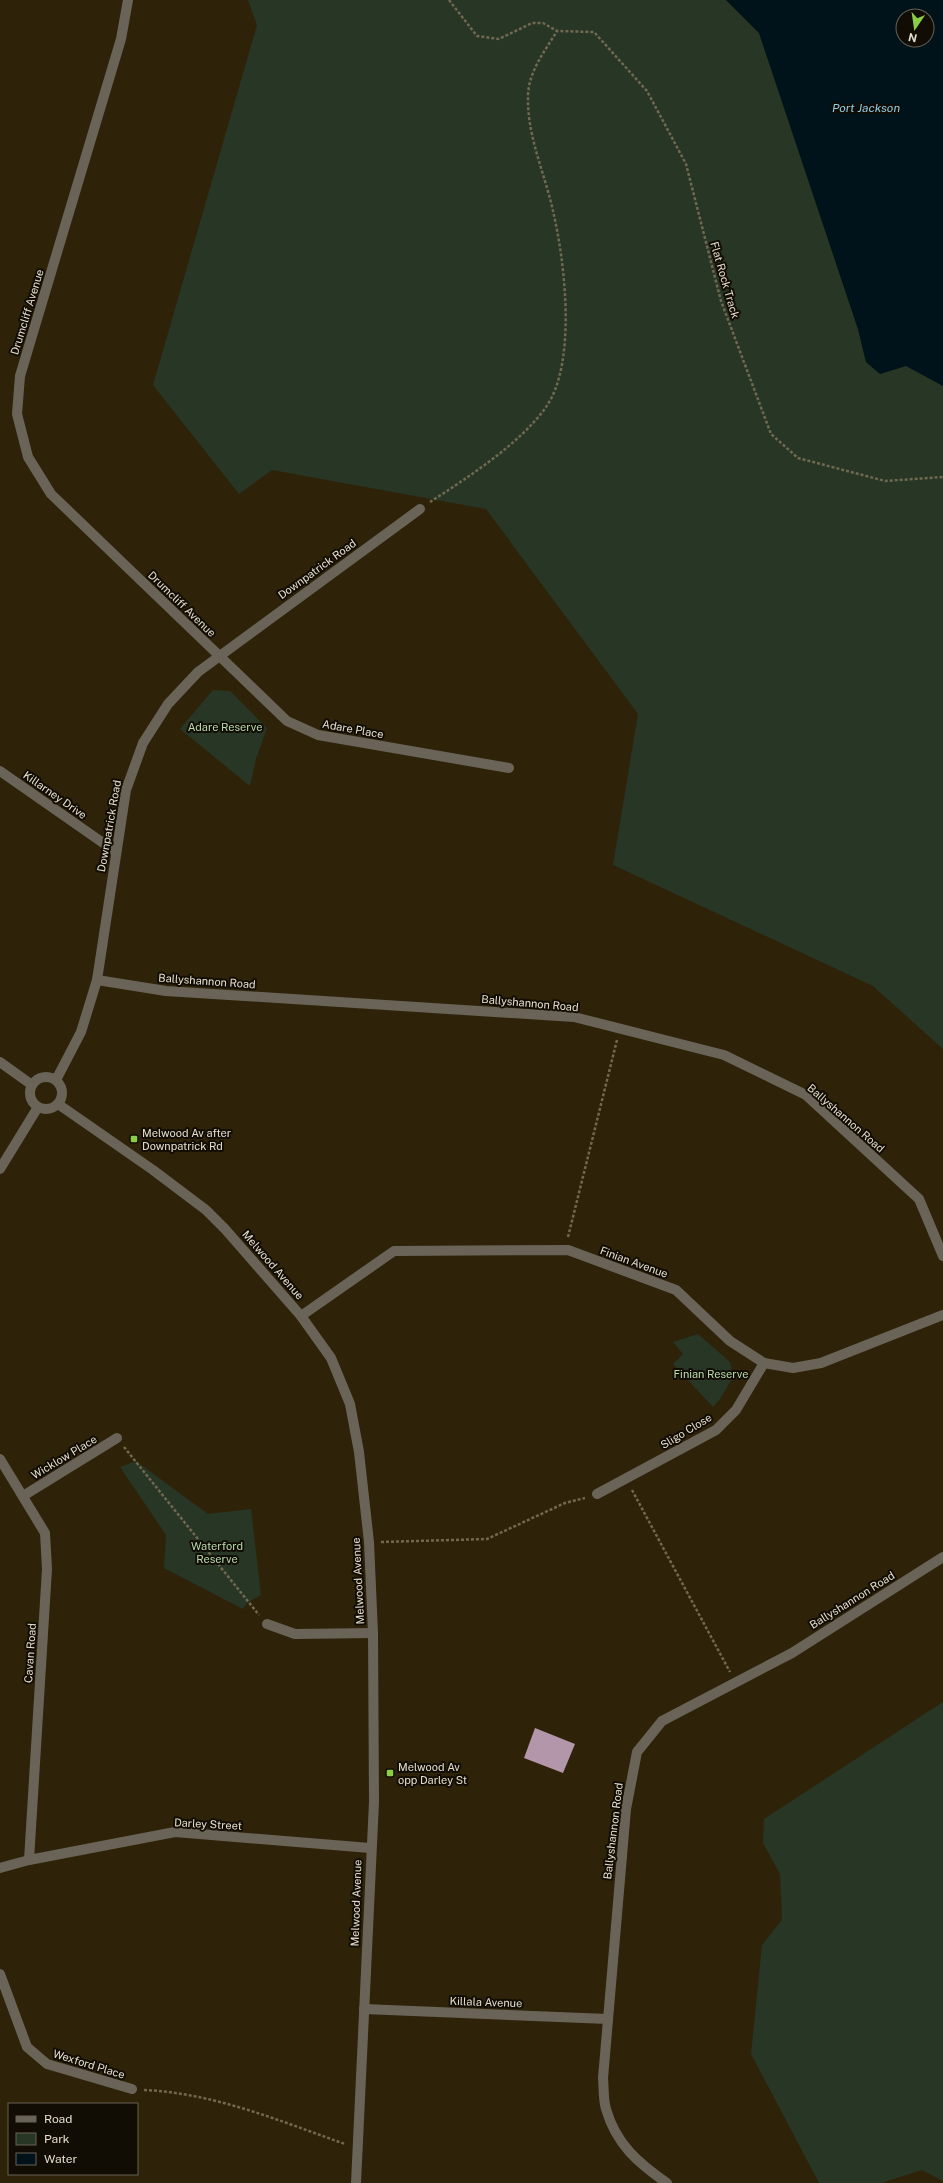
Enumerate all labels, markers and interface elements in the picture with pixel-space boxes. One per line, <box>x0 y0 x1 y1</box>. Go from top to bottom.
north arrow <box>895 8 935 48</box>
text: N <box>907 31 918 45</box>
water label: Port Jackson <box>832 101 900 115</box>
street label: Flat Rock Track <box>708 240 742 320</box>
street label: Drumcliff Avenue <box>8 268 46 356</box>
street label: Downpatrick Road <box>276 537 358 601</box>
street label: Drumcliff Avenue <box>146 569 218 639</box>
street label: Adare Place <box>321 718 385 740</box>
park label: Adare Reserve <box>188 721 262 733</box>
street label: Killarney Drive <box>21 769 89 821</box>
street label: Downpatrick Road <box>95 779 123 873</box>
street label: Ballyshannon Road <box>158 972 256 990</box>
street label: Ballyshannon Road <box>481 993 579 1013</box>
street label: Ballyshannon Road <box>805 1081 887 1155</box>
place label: Melwood Av after Downpatrick Rd <box>142 1127 231 1152</box>
marker: Melwood Av after Downpatrick Rd <box>129 1134 139 1144</box>
street label: Melwood Avenue <box>240 1228 306 1302</box>
street label: Finian Avenue <box>598 1244 670 1280</box>
park label: Finian Reserve <box>674 1368 748 1380</box>
street label: Sligo Close <box>658 1411 714 1451</box>
street label: Wicklow Place <box>29 1433 99 1481</box>
street label: Melwood Avenue <box>350 1537 366 1625</box>
park label: Waterford Reserve <box>191 1540 243 1565</box>
street label: Ballyshannon Road <box>807 1569 897 1631</box>
street label: Cavan Road <box>22 1623 38 1683</box>
place label: Melwood Av opp Darley St <box>398 1761 467 1786</box>
marker: Melwood Av opp Darley St <box>385 1768 395 1778</box>
street label: Ballyshannon Road <box>601 1782 625 1880</box>
street label: Darley Street <box>174 1816 242 1832</box>
street label: Melwood Avenue <box>348 1859 364 1947</box>
street label: Killala Avenue <box>449 1995 523 2009</box>
street label: Wexford Place <box>52 2047 126 2081</box>
legend <box>8 2103 138 2175</box>
text: Road <box>44 2112 72 2126</box>
text: Park <box>44 2132 70 2146</box>
text: Water <box>44 2152 78 2166</box>

